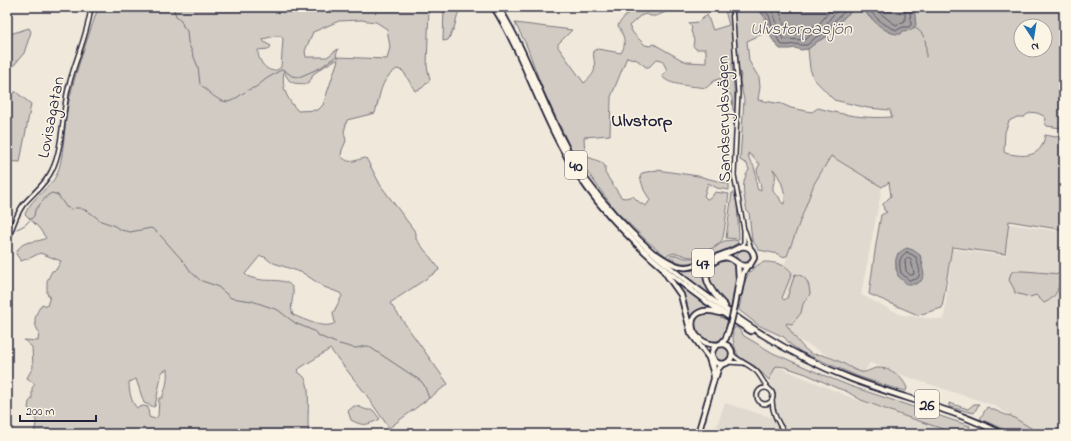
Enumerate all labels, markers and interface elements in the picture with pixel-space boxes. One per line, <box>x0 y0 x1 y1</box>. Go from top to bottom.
water label: Ulvstorpasjön <box>750 17 853 43</box>
north arrow <box>1013 18 1053 58</box>
text: N <box>1030 38 1040 55</box>
street label: Sandserydsvägen <box>711 55 740 182</box>
street label: Lovisagatan <box>31 74 74 161</box>
district label: Ulvstorp <box>611 109 673 135</box>
road number: 40 <box>565 151 587 179</box>
road number: 47 <box>692 249 714 277</box>
road number: 26 <box>915 390 939 418</box>
scale bar <box>20 397 96 423</box>
text: 200 m <box>26 403 55 421</box>

